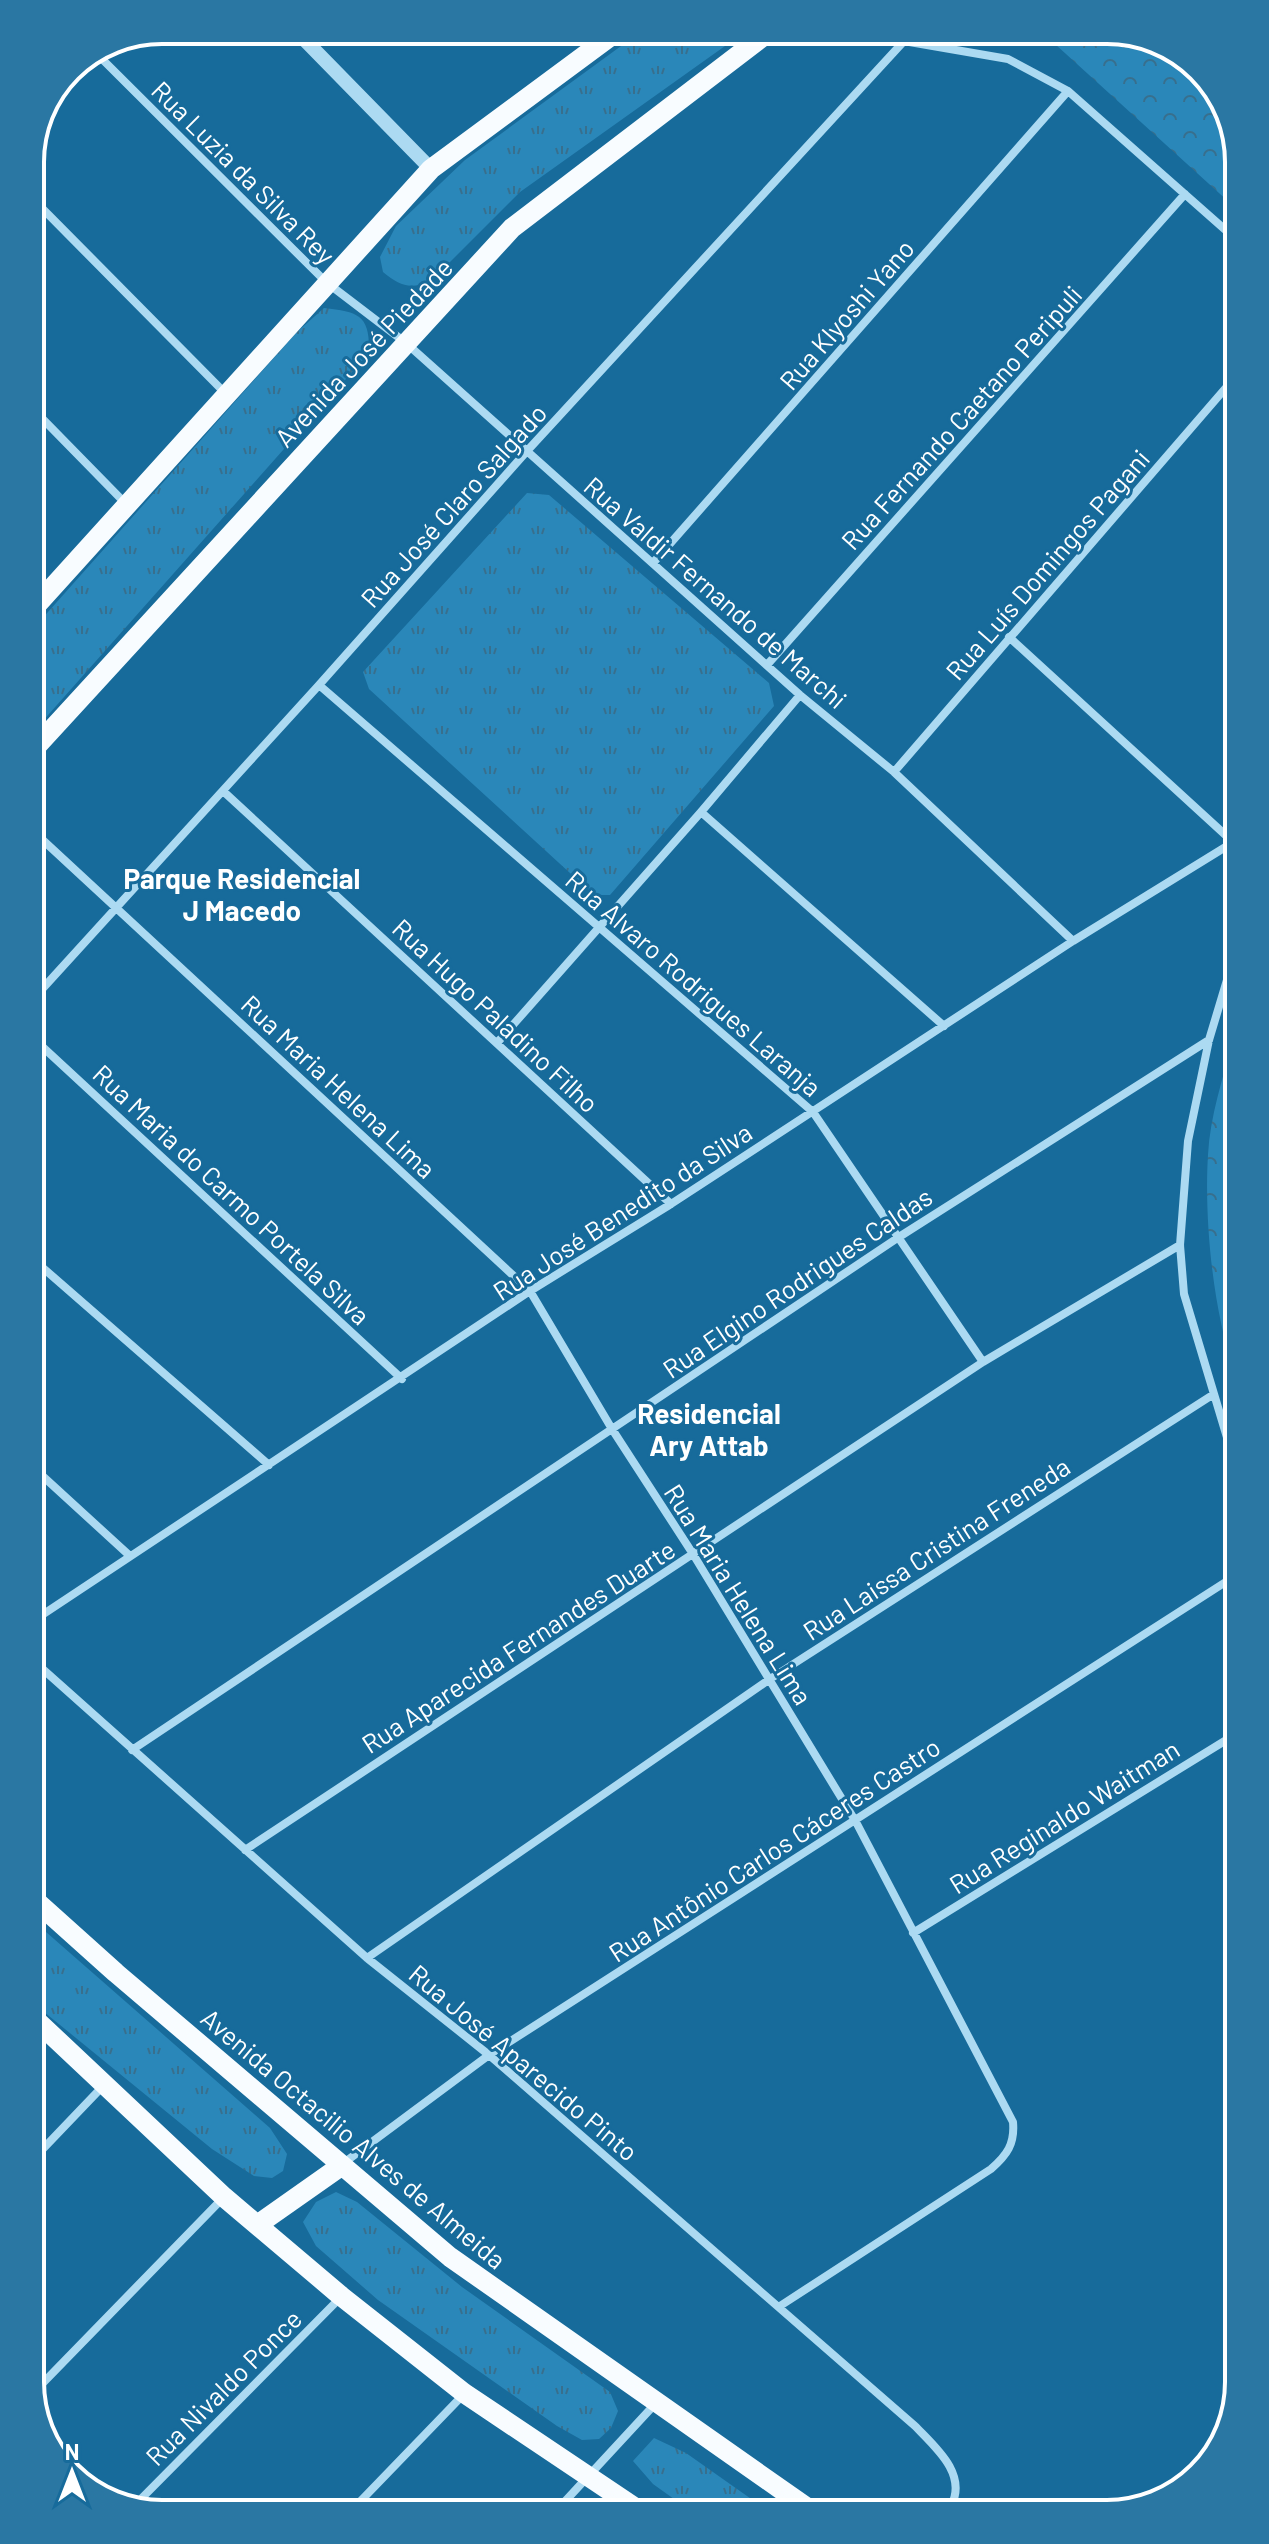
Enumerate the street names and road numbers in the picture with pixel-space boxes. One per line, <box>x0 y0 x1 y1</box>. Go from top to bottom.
street label: Rua Luzia da Silva Rey <box>146 74 342 270</box>
street label: Rua Klyoshi Yano <box>772 232 920 396</box>
street label: Avenida José Piedade <box>268 251 458 453</box>
street label: Rua Fernando Caetano Peripuli <box>834 279 1088 555</box>
street label: Rua José Claro Salgado <box>354 397 552 613</box>
street label: Rua Luís Domingos Pagani <box>939 443 1155 685</box>
street label: Rua Valdir Fernando de Marchi <box>578 470 854 714</box>
street label: Rua Alvaro Rodrigues Laranja <box>560 864 828 1102</box>
street label: Rua Hugo Paladino Filho <box>387 912 605 1118</box>
street label: Rua Maria Helena Lima <box>235 988 443 1184</box>
street label: Rua Maria do Carmo Portela Silva <box>87 1058 377 1330</box>
street label: Rua José Benedito da Silva <box>487 1116 757 1306</box>
street label: Rua Elgino Rodrigues Caldas <box>656 1180 938 1384</box>
street label: Rua Laissa Cristina Freneda <box>797 1450 1075 1646</box>
street label: Rua Maria Helena Lima <box>659 1478 819 1710</box>
street label: Rua Aparecida Fernandes Duarte <box>356 1533 680 1759</box>
street label: Rua Antônio Carlos Cáceres Castro <box>603 1730 945 1968</box>
street label: Rua Reginaldo Waitman <box>943 1733 1185 1899</box>
street label: Rua José Aparecido Pinto <box>403 1957 645 2167</box>
street label: Avenida Octacilio Alves de Almeida <box>195 2001 513 2275</box>
street label: Rua Nivaldo Ponce <box>139 2303 307 2471</box>

